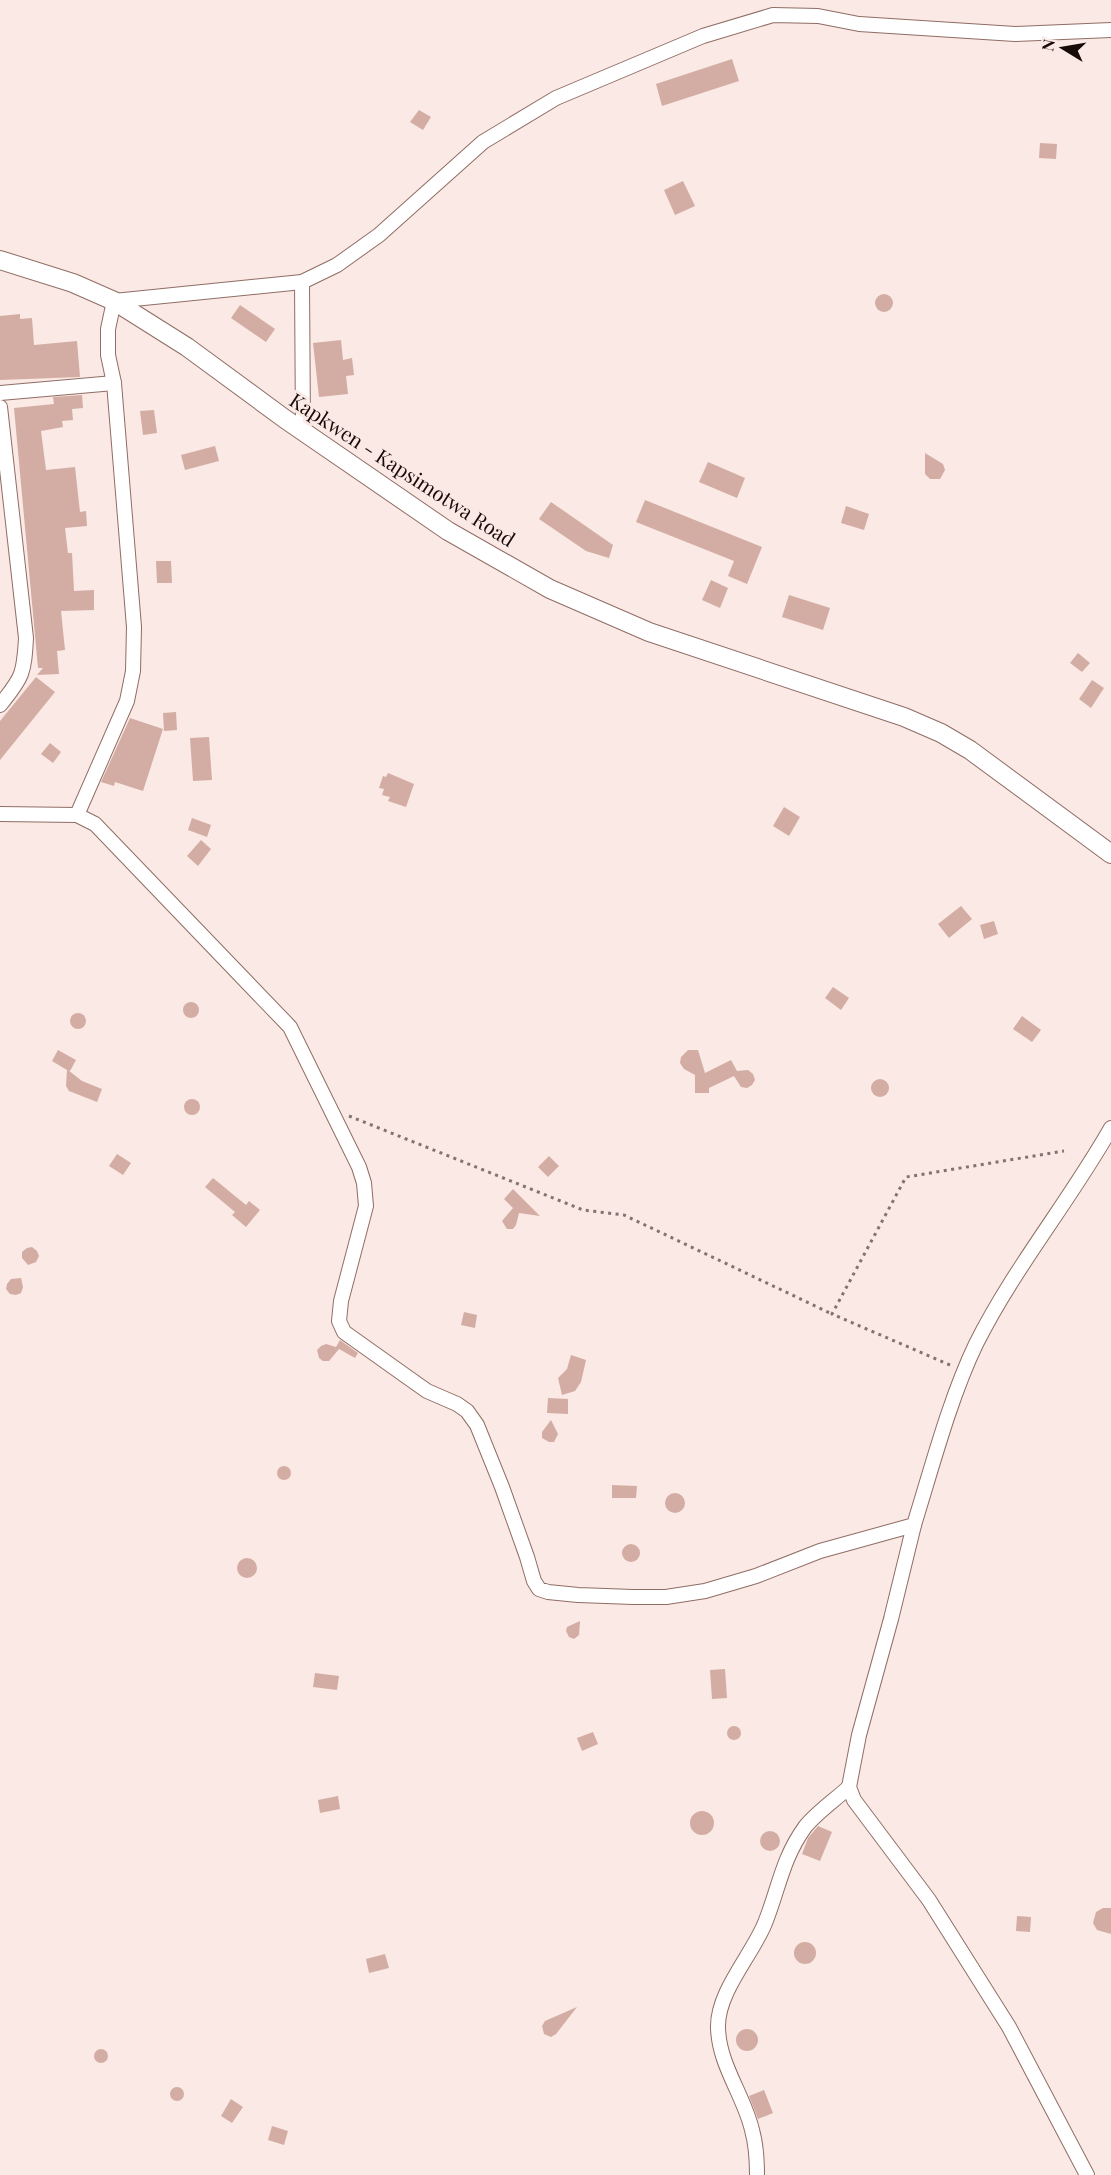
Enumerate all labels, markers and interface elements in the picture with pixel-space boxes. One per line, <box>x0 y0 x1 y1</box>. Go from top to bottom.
north arrow <box>1033 18 1093 78</box>
text: N <box>1036 37 1059 53</box>
street label: Kapkwen - Kapsimotwa Road <box>285 386 521 552</box>

